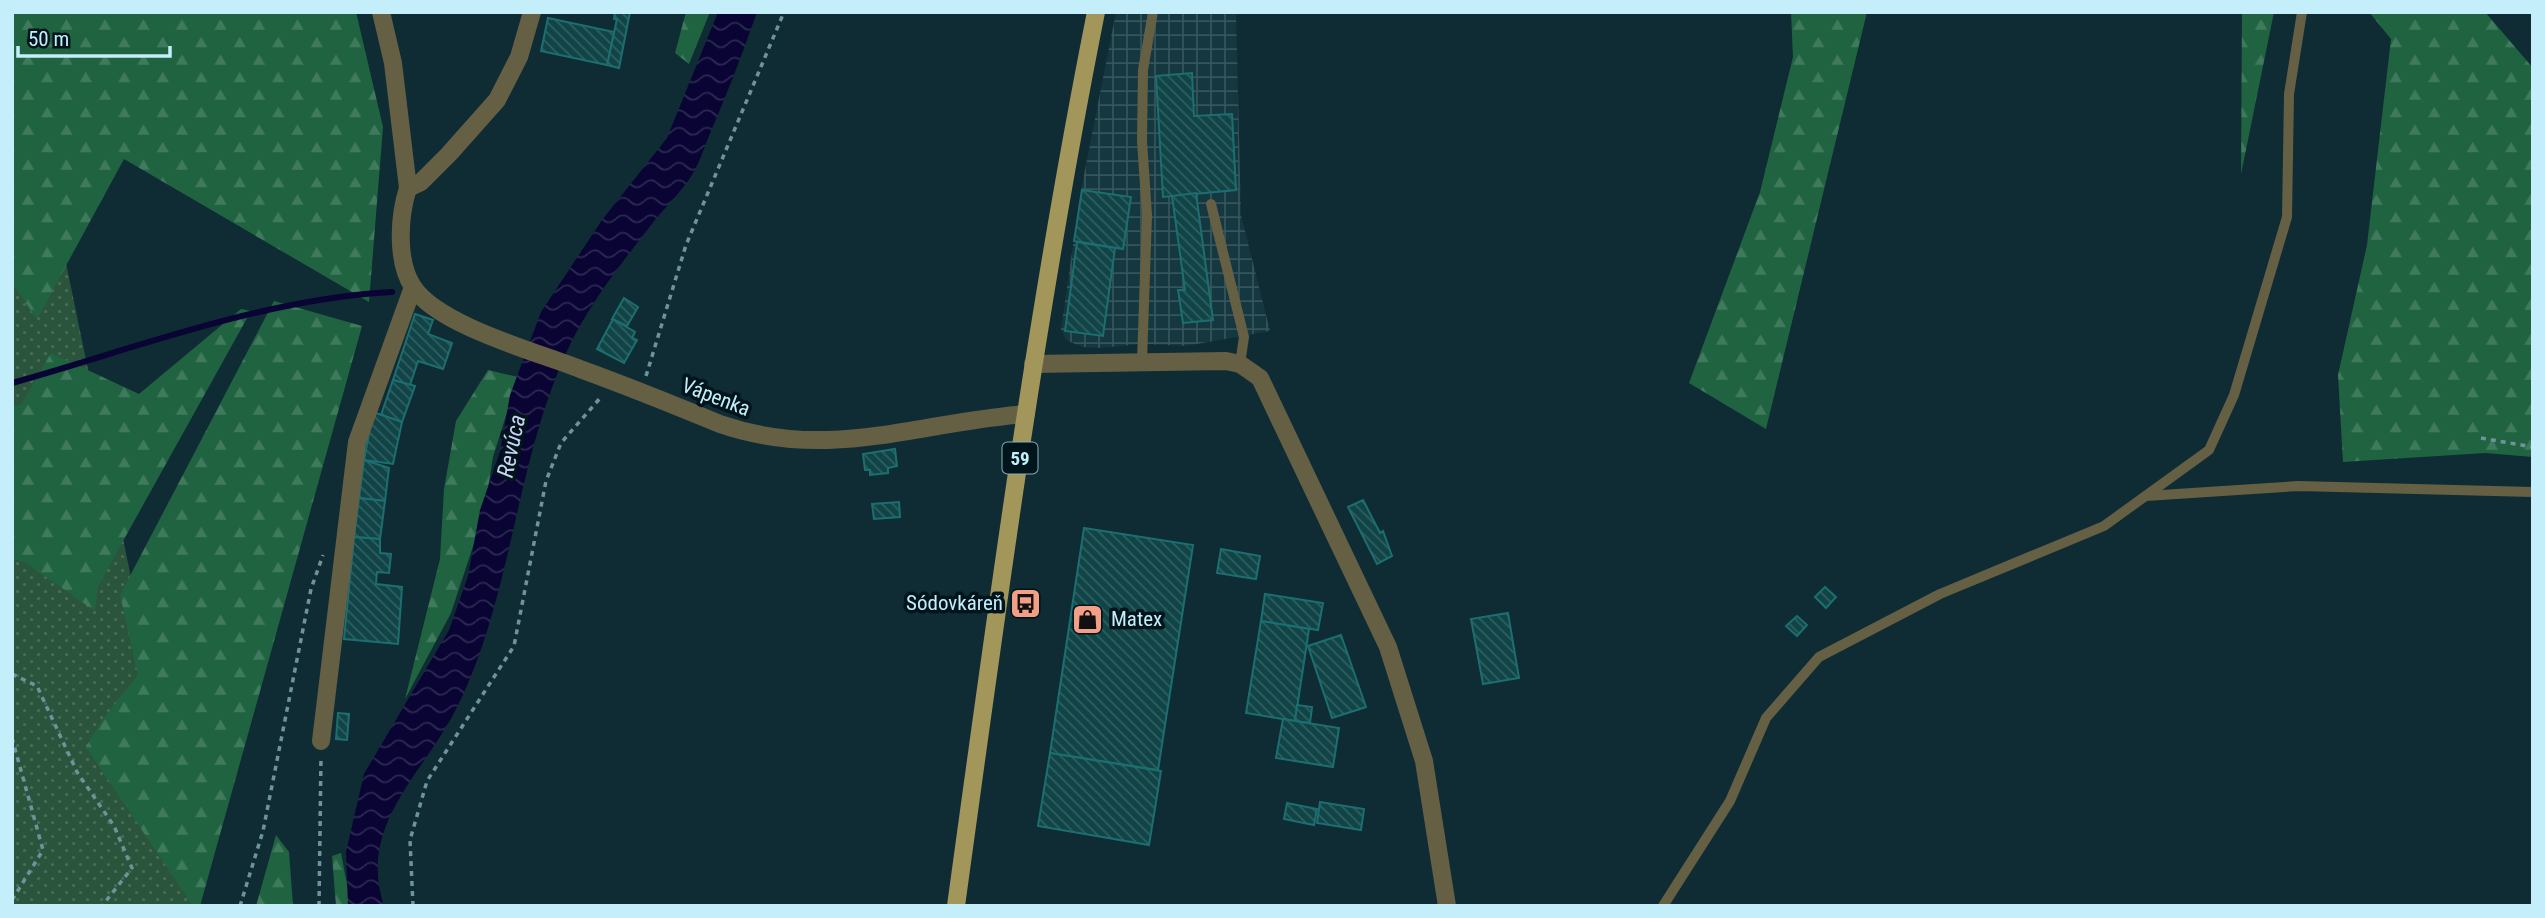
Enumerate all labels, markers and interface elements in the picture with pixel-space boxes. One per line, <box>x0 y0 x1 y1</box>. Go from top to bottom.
scale bar <box>18 14 170 58</box>
text: 50 m <box>28 27 69 51</box>
street label: Vápenka <box>678 373 754 421</box>
water label: Revúca <box>492 412 531 480</box>
road number: 59 <box>1002 442 1038 474</box>
bus stop icon: Sódovkáreň <box>1009 586 1043 620</box>
place label: Sódovkáreň <box>906 591 1003 615</box>
shop icon: Matex <box>1071 602 1105 636</box>
place label: Matex <box>1111 607 1162 631</box>

